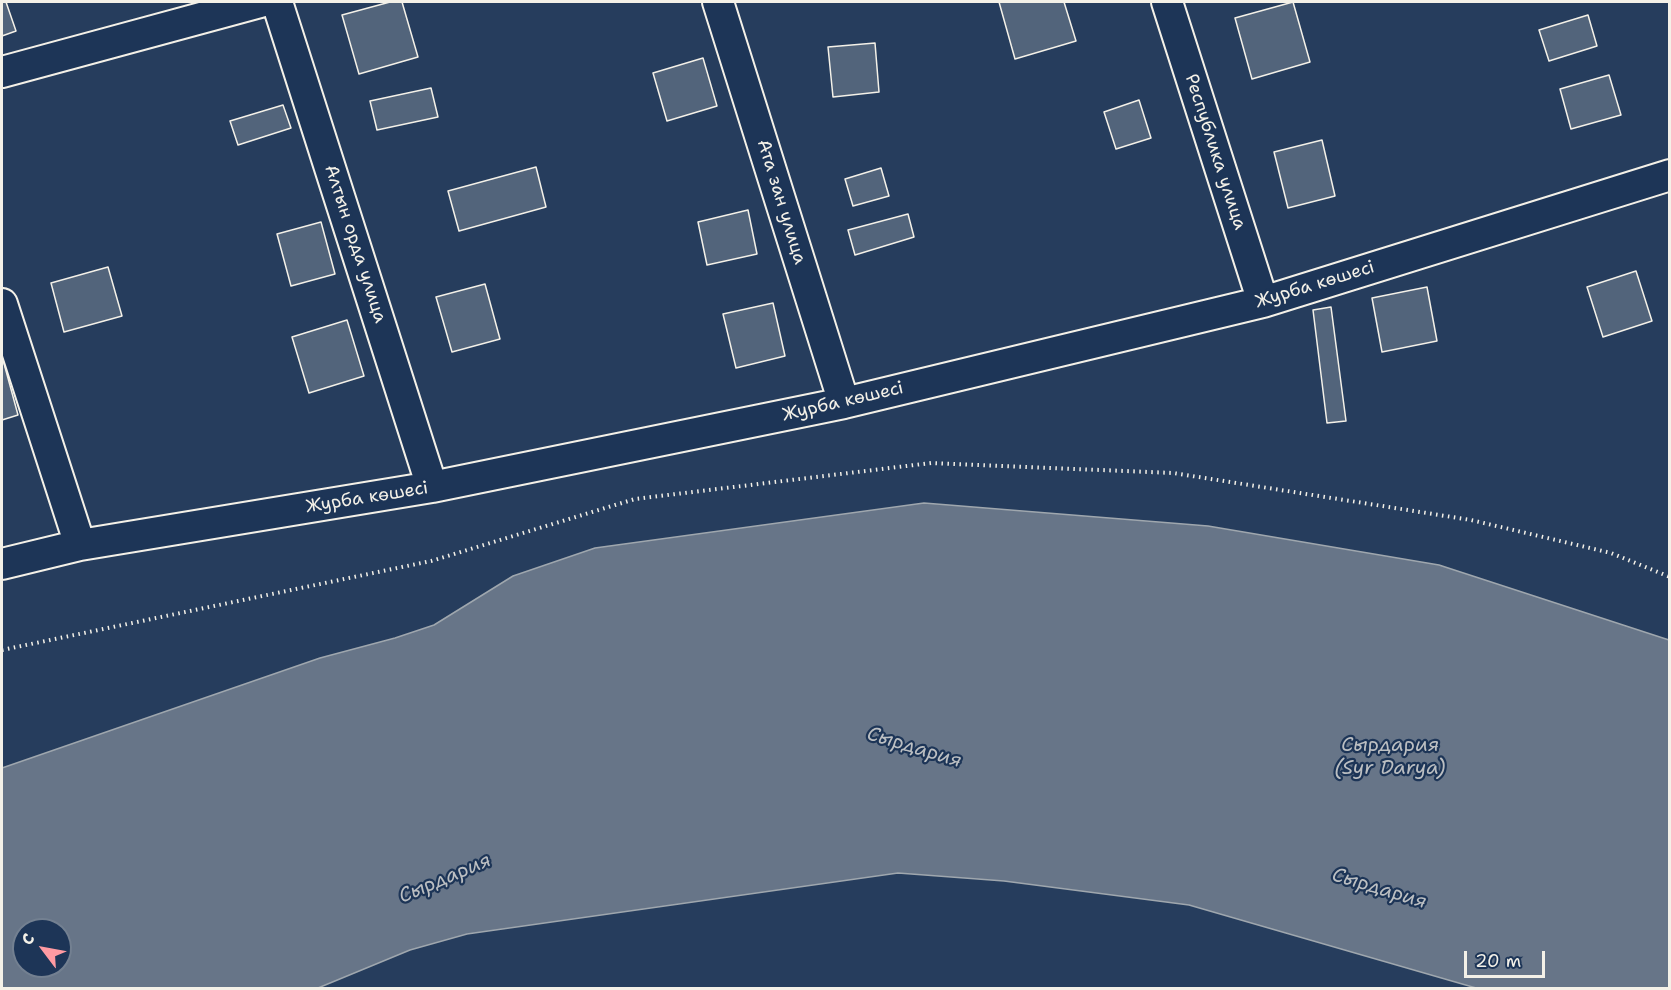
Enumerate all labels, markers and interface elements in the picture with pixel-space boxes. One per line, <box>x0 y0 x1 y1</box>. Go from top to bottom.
street label: Республика улица <box>1180 71 1250 233</box>
street label: Ата зан улица <box>752 137 810 267</box>
street label: Алтын орда улица <box>319 162 391 326</box>
street label: Журба көшесі <box>1253 257 1377 313</box>
street label: Журба көшесі <box>780 378 906 426</box>
street label: Журба көшесі <box>304 478 430 518</box>
water label: Сырдария <box>864 722 964 774</box>
water label: Сырдария (Syr Darya) <box>1334 734 1446 781</box>
water label: Сырдария <box>395 849 495 909</box>
water label: Сырдария <box>1329 863 1429 915</box>
north arrow <box>12 918 72 978</box>
text: С <box>16 930 40 949</box>
scale bar <box>1467 939 1548 977</box>
text: 20 m <box>1475 949 1521 973</box>

